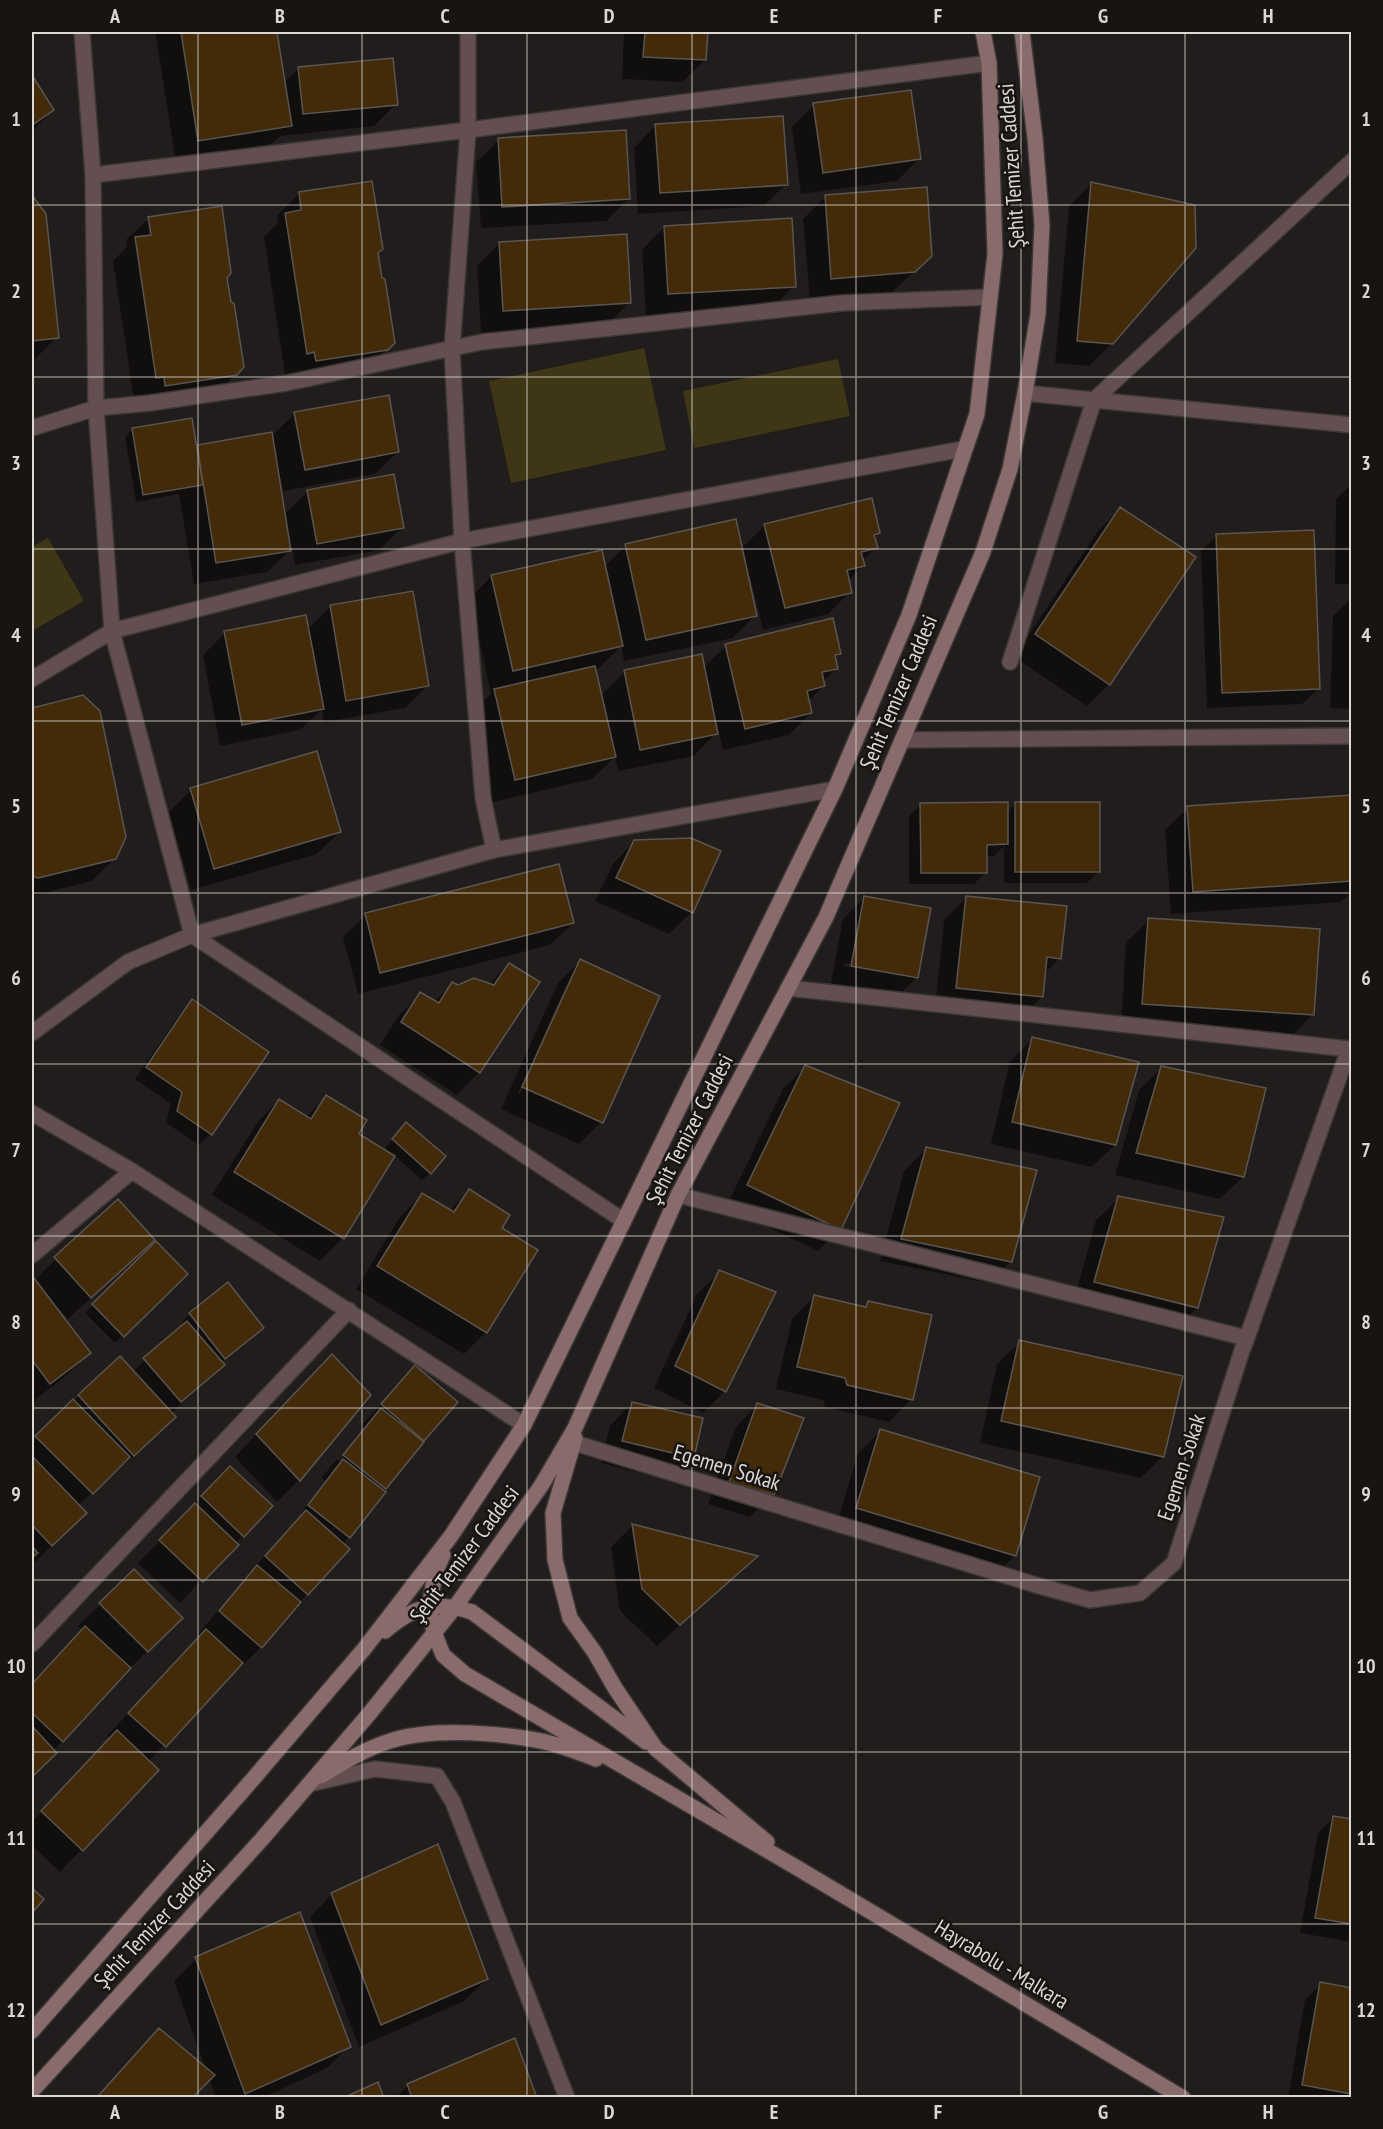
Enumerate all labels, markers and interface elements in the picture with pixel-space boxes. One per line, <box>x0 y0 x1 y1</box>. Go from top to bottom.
text: A <box>109 3 121 29</box>
text: B <box>275 3 285 29</box>
text: C <box>440 3 450 29</box>
text: D <box>604 3 615 29</box>
text: E <box>770 3 778 29</box>
text: F <box>934 3 942 29</box>
text: G <box>1098 3 1108 29</box>
text: H <box>1263 3 1273 29</box>
street label: Şehit Temizer Caddesi <box>991 83 1031 249</box>
text: 1 <box>11 106 21 132</box>
text: 1 <box>1361 106 1371 132</box>
text: 2 <box>11 278 21 304</box>
text: 2 <box>1361 278 1371 304</box>
text: 3 <box>11 450 21 476</box>
text: 3 <box>1361 450 1371 476</box>
street label: Şehit Temizer Caddesi <box>853 610 943 774</box>
text: 4 <box>11 622 21 648</box>
text: 4 <box>1361 622 1371 648</box>
text: 5 <box>11 793 21 819</box>
text: 5 <box>1361 793 1371 819</box>
text: 6 <box>11 965 21 991</box>
text: 6 <box>1361 965 1371 991</box>
street label: Şehit Temizer Caddesi <box>639 1049 739 1209</box>
text: 7 <box>11 1137 21 1163</box>
text: 7 <box>1361 1137 1371 1163</box>
text: 8 <box>11 1309 21 1335</box>
text: 8 <box>1361 1309 1371 1335</box>
street label: Egemen Sokak <box>1151 1410 1212 1524</box>
street label: Egemen Sokak <box>670 1437 784 1497</box>
street label: Şehit Temizer Caddesi <box>403 1480 525 1628</box>
text: 9 <box>11 1481 21 1507</box>
text: 9 <box>1361 1481 1371 1507</box>
text: 10 <box>6 1653 26 1679</box>
text: 10 <box>1356 1653 1376 1679</box>
text: 11 <box>6 1825 26 1851</box>
text: 11 <box>1356 1825 1376 1851</box>
street label: Şehit Temizer Caddesi <box>87 1854 221 1994</box>
street label: Hayrabolu - Malkara <box>930 1913 1074 2015</box>
text: 12 <box>6 1997 26 2023</box>
text: 12 <box>1356 1997 1376 2023</box>
text: A <box>109 2099 121 2125</box>
text: B <box>275 2099 285 2125</box>
text: C <box>440 2099 450 2125</box>
text: D <box>604 2099 615 2125</box>
text: E <box>770 2099 778 2125</box>
text: F <box>934 2099 942 2125</box>
text: G <box>1098 2099 1108 2125</box>
text: H <box>1263 2099 1273 2125</box>

